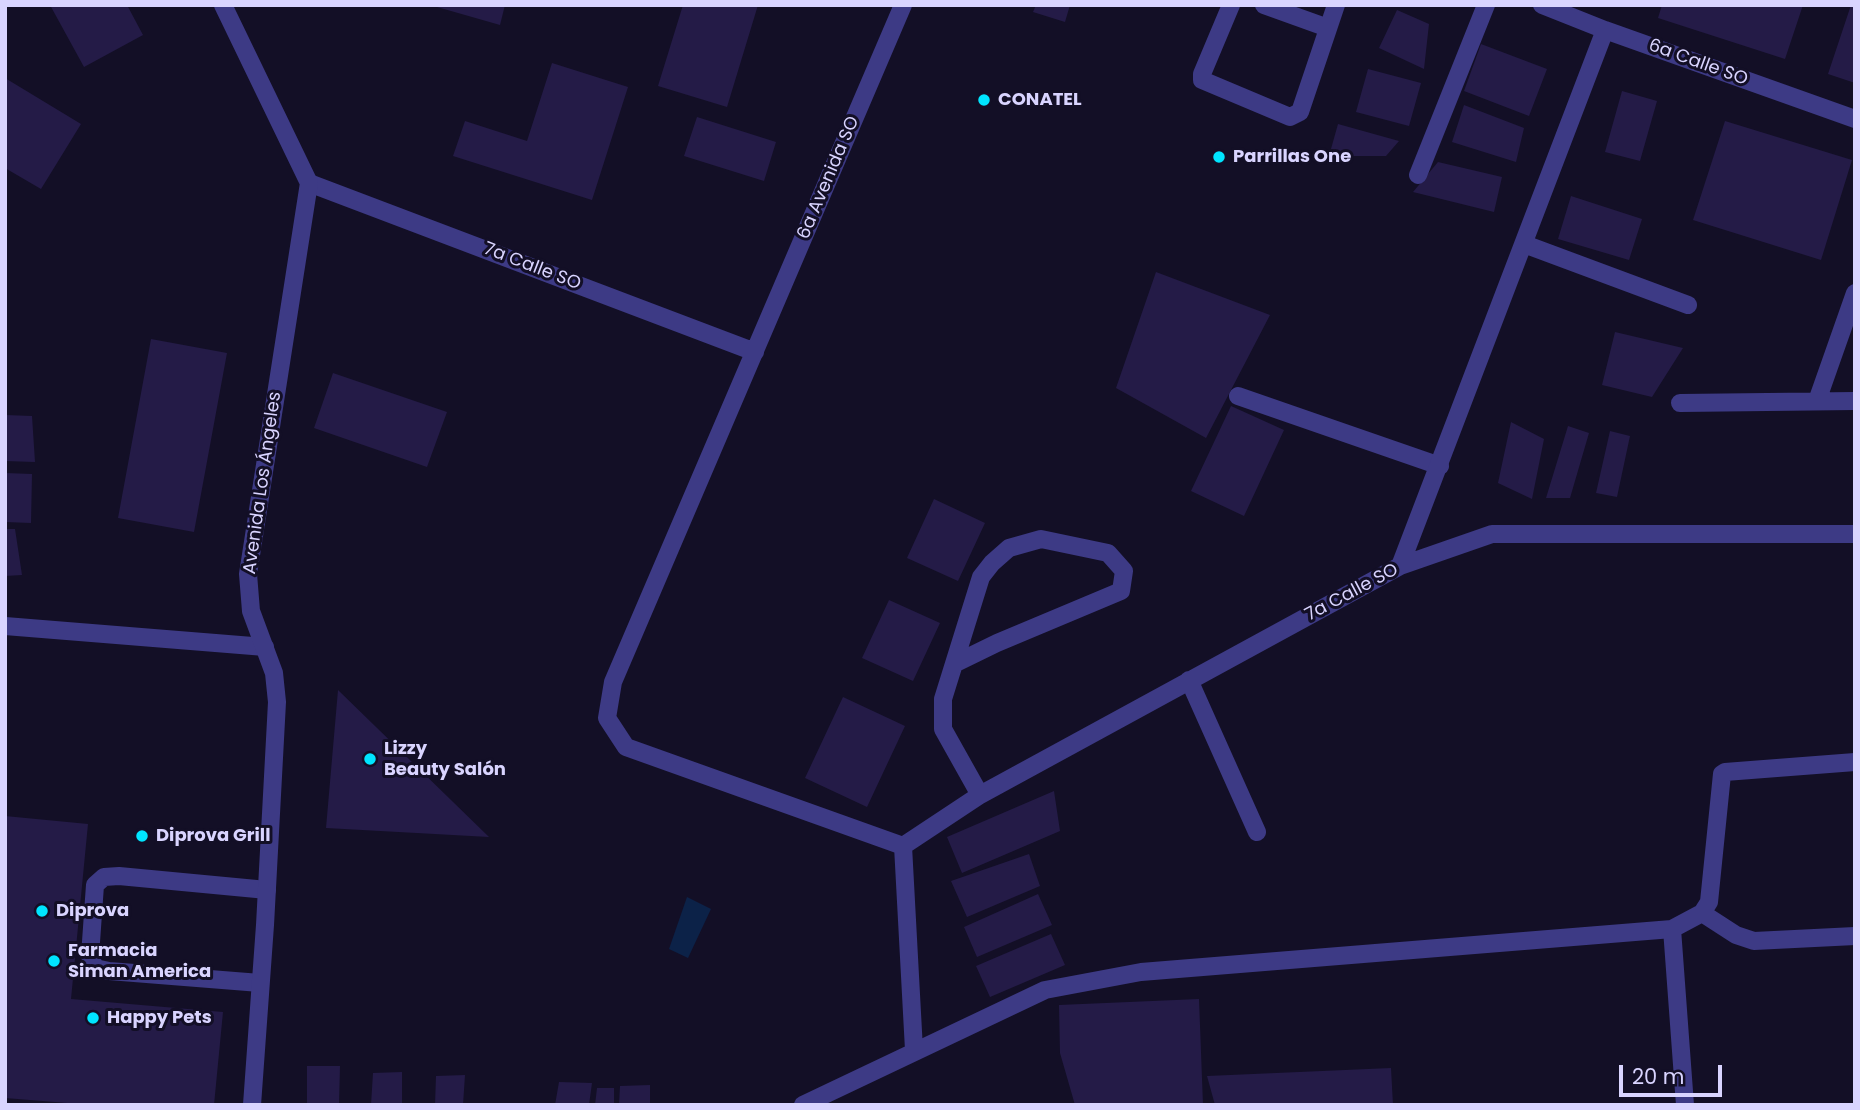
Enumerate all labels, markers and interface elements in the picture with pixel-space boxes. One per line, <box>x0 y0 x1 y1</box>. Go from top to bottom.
street label: 6a Calle SO <box>1645 35 1751 91</box>
place label: CONATEL <box>998 89 1082 111</box>
marker: CONATEL <box>976 92 992 108</box>
street label: 6a Avenida SO <box>793 113 865 243</box>
place label: Parrillas One <box>1233 146 1351 168</box>
marker: Parrillas One <box>1211 149 1227 165</box>
street label: 7a Calle SO <box>480 239 584 295</box>
street label: Avenida Los Ángeles <box>240 390 286 576</box>
street label: 7a Calle SO <box>1302 559 1402 627</box>
place label: Lizzy Beauty Salón <box>384 738 506 780</box>
marker: Lizzy Beauty Salón <box>362 751 378 767</box>
place label: Diprova Grill <box>156 825 270 847</box>
marker: Diprova Grill <box>134 828 150 844</box>
place label: Diprova <box>56 900 129 922</box>
marker: Diprova <box>34 903 50 919</box>
place label: Farmacia Siman America <box>68 940 211 982</box>
marker: Farmacia Siman America <box>46 953 62 969</box>
place label: Happy Pets <box>107 1007 212 1029</box>
marker: Happy Pets <box>85 1010 101 1026</box>
scale bar <box>1622 1050 1725 1094</box>
text: 20 m <box>1632 1062 1685 1091</box>

